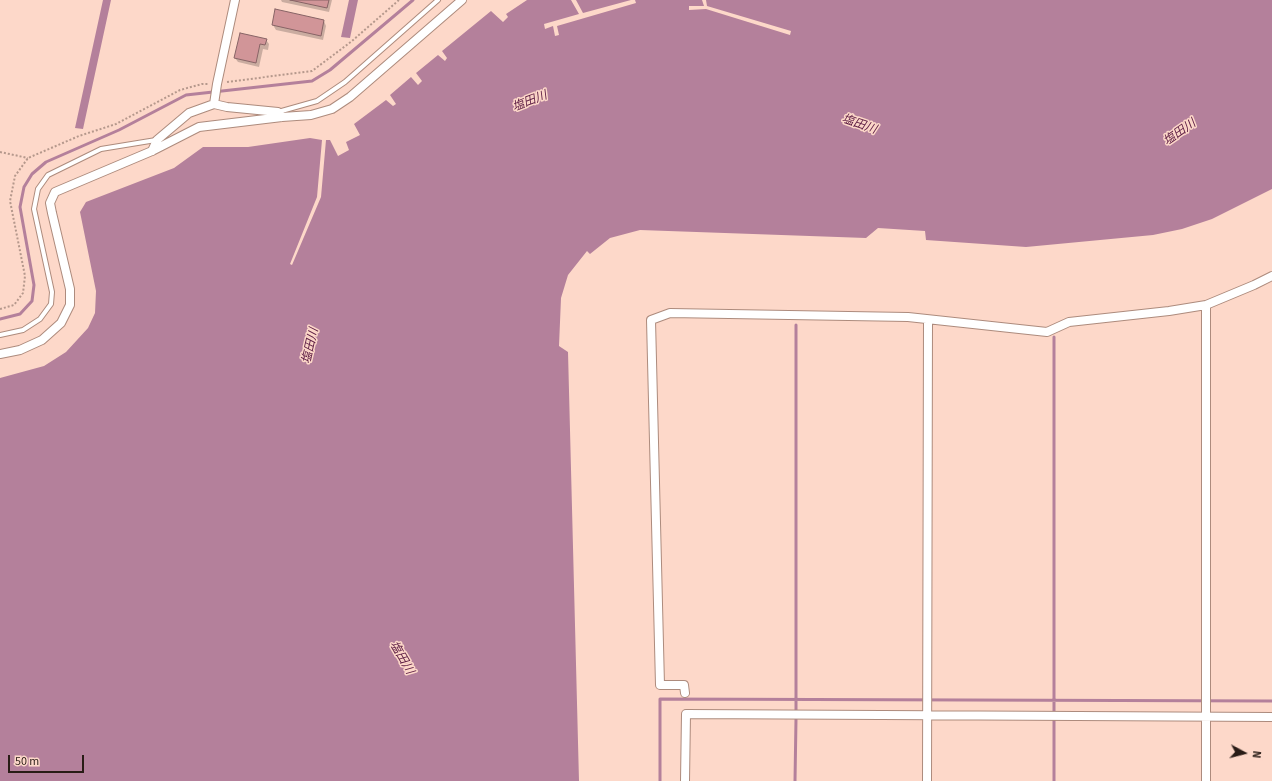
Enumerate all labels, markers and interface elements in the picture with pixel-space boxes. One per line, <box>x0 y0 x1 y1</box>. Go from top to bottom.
water label: 塩田川 <box>511 89 549 115</box>
water label: 塩田川 <box>840 112 878 138</box>
water label: 塩田川 <box>1161 117 1199 149</box>
water label: 塩田川 <box>300 327 322 365</box>
water label: 塩田川 <box>386 639 416 677</box>
north arrow <box>1224 733 1264 773</box>
scale bar <box>10 747 86 773</box>
text: N <box>1249 750 1264 759</box>
text: 50 m <box>15 753 39 770</box>

